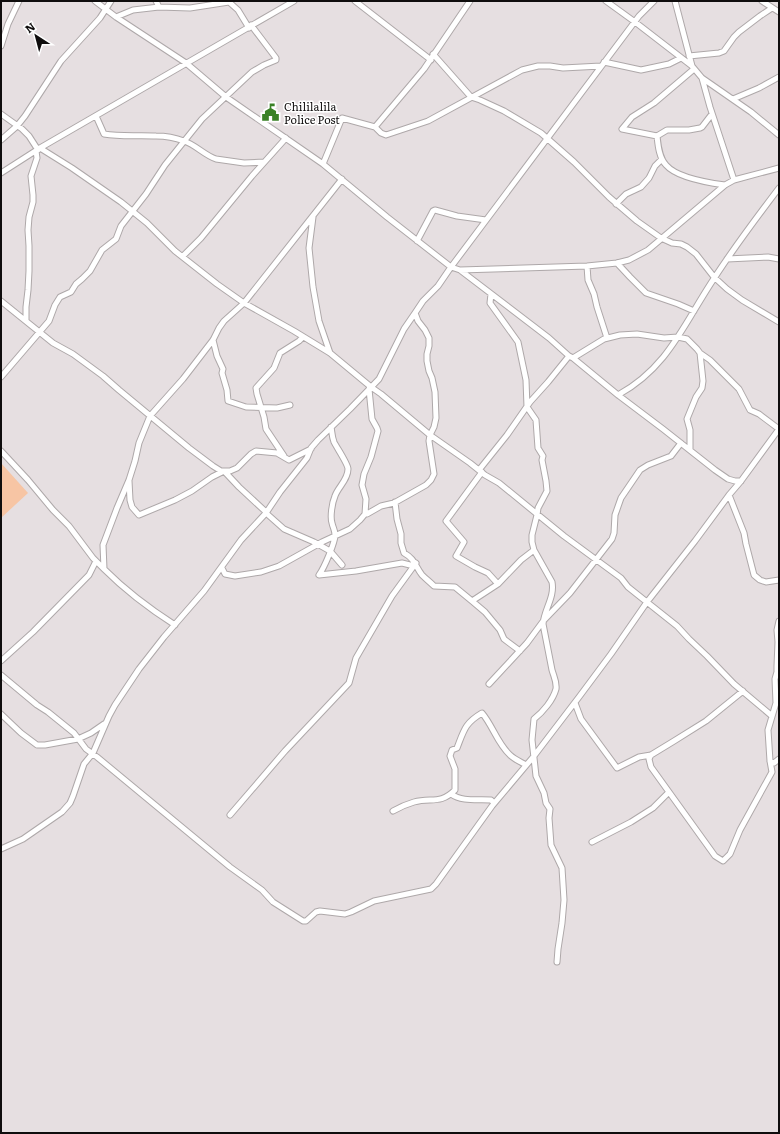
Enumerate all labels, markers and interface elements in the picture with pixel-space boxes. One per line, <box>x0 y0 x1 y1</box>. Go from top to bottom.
north arrow <box>16 16 56 56</box>
text: N <box>21 18 38 36</box>
place label: Chililalila Police Post <box>284 98 340 127</box>
public building icon: Chililalila Police Post <box>261 102 281 122</box>

